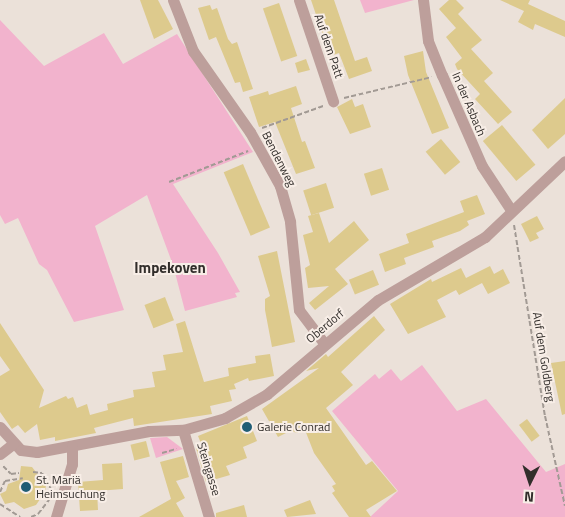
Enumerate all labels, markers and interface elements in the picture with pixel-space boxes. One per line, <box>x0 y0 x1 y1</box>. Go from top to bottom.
street label: Auf dem Patt <box>311 12 347 80</box>
street label: In der Asbach <box>449 70 489 138</box>
street label: Bendenweg <box>259 129 299 189</box>
district label: Impekoven <box>134 259 206 277</box>
street label: Oberdorf <box>303 306 347 346</box>
street label: Auf dem Goldberg <box>530 311 558 403</box>
place label: Galerie Conrad <box>257 420 330 434</box>
marker: Galerie Conrad <box>241 421 253 433</box>
street label: Steingasse <box>194 441 224 497</box>
north arrow <box>505 457 555 507</box>
place label: St. Mariä Heimsuchung <box>36 473 105 501</box>
marker: St. Mariä Heimsuchung <box>20 481 32 493</box>
text: N <box>523 487 534 508</box>

